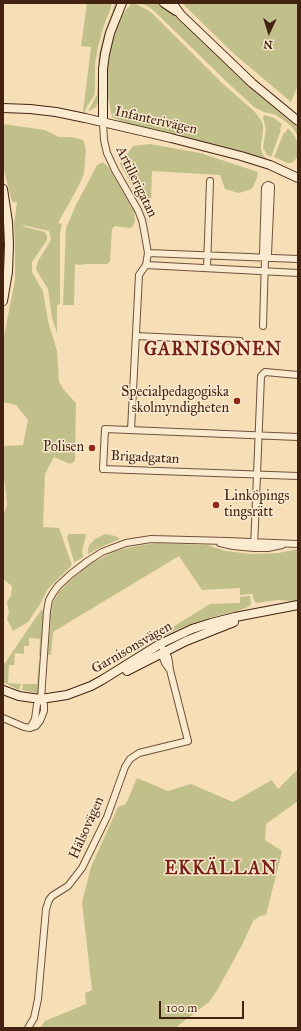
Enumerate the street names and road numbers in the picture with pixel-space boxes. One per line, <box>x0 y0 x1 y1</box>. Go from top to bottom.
street label: Infanterivägen <box>113 103 199 139</box>
street label: Artillerigatan <box>112 144 160 220</box>
street label: Brigadgatan <box>110 448 180 468</box>
street label: Garnisonsvägen <box>89 618 175 678</box>
street label: Hälsovägen <box>66 794 108 862</box>

